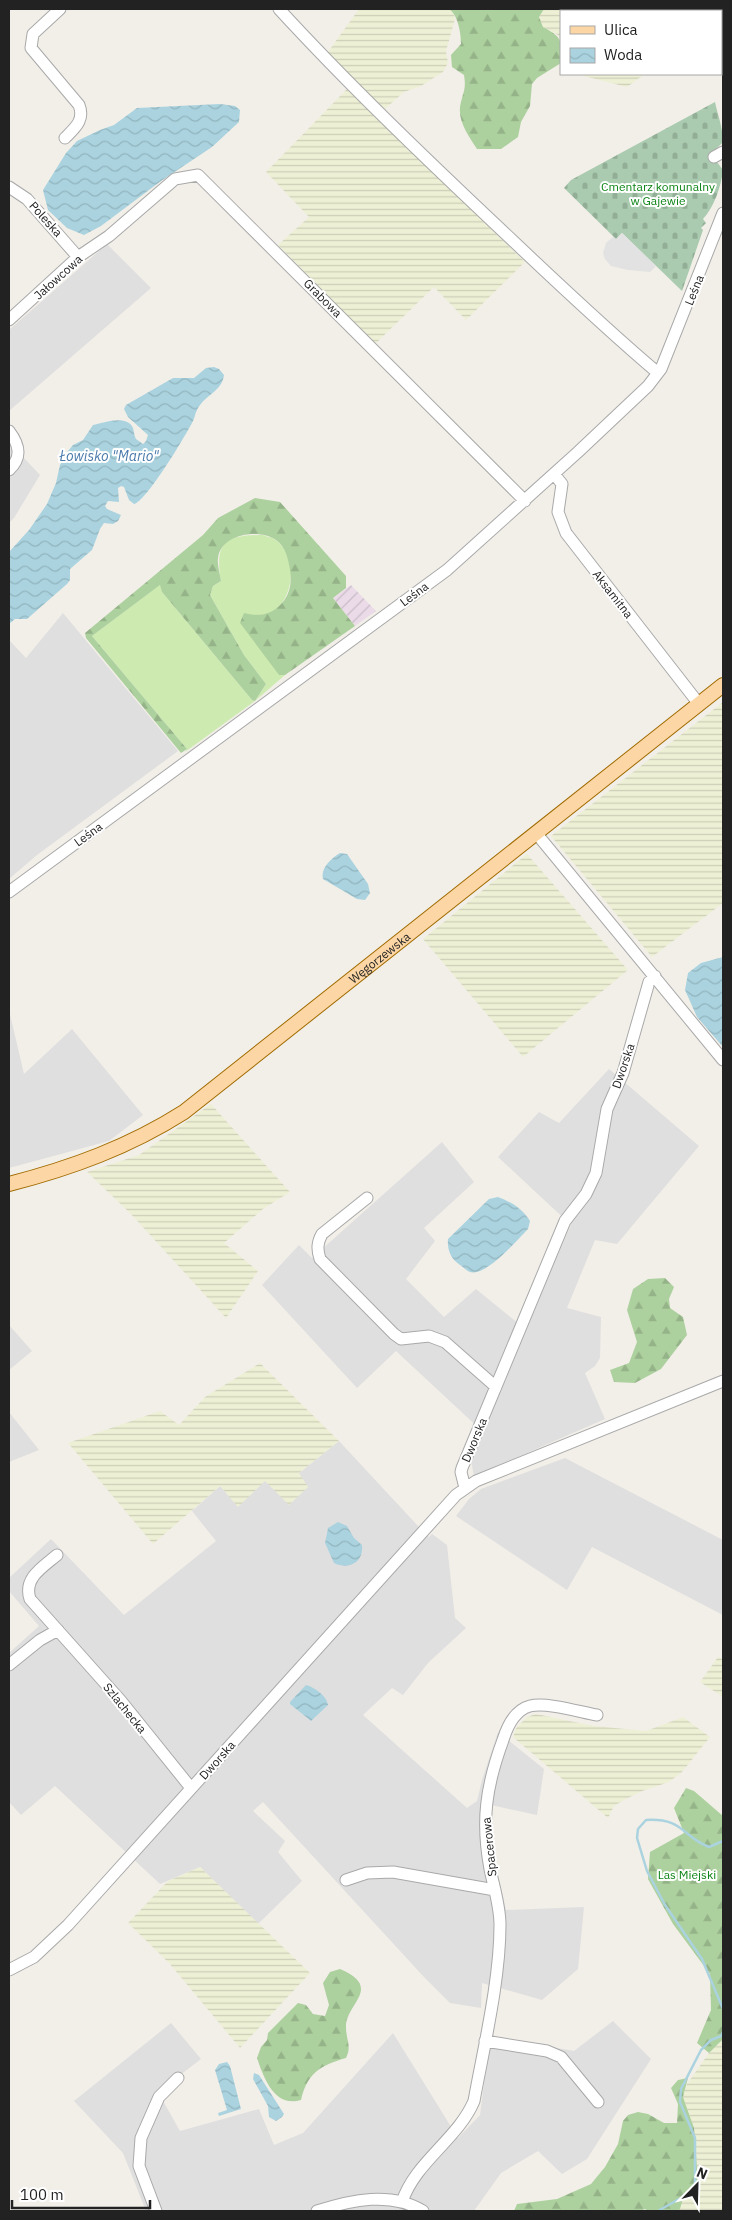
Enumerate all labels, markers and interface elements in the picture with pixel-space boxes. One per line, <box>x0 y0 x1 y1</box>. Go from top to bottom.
legend <box>560 10 722 75</box>
text: Ulica <box>604 20 638 39</box>
text: Woda <box>604 45 642 64</box>
park label: Cmentarz komunalny w Gajewie <box>601 179 715 208</box>
street label: Poleska <box>26 198 66 240</box>
street label: Jałowcowa <box>31 251 86 303</box>
street label: Leśna <box>681 272 707 307</box>
street label: Grabowa <box>301 276 346 321</box>
water label: Łowisko "Mario" <box>58 447 159 465</box>
street label: Aksamitna <box>590 567 637 622</box>
street label: Leśna <box>397 578 432 609</box>
street label: Leśna <box>71 818 106 849</box>
street label: Węgorzewska <box>345 928 413 986</box>
street label: Dworska <box>608 1041 638 1091</box>
street label: Dworska <box>458 1415 490 1464</box>
street label: Szlachecka <box>100 1680 150 1737</box>
street label: Dworska <box>196 1737 239 1782</box>
street label: Spacerowa <box>478 1816 500 1877</box>
park label: Las Miejski <box>658 1867 716 1882</box>
north arrow <box>672 2160 722 2210</box>
text: N <box>694 2163 710 2183</box>
scale bar <box>12 2178 150 2210</box>
text: 100 m <box>20 2185 64 2204</box>

